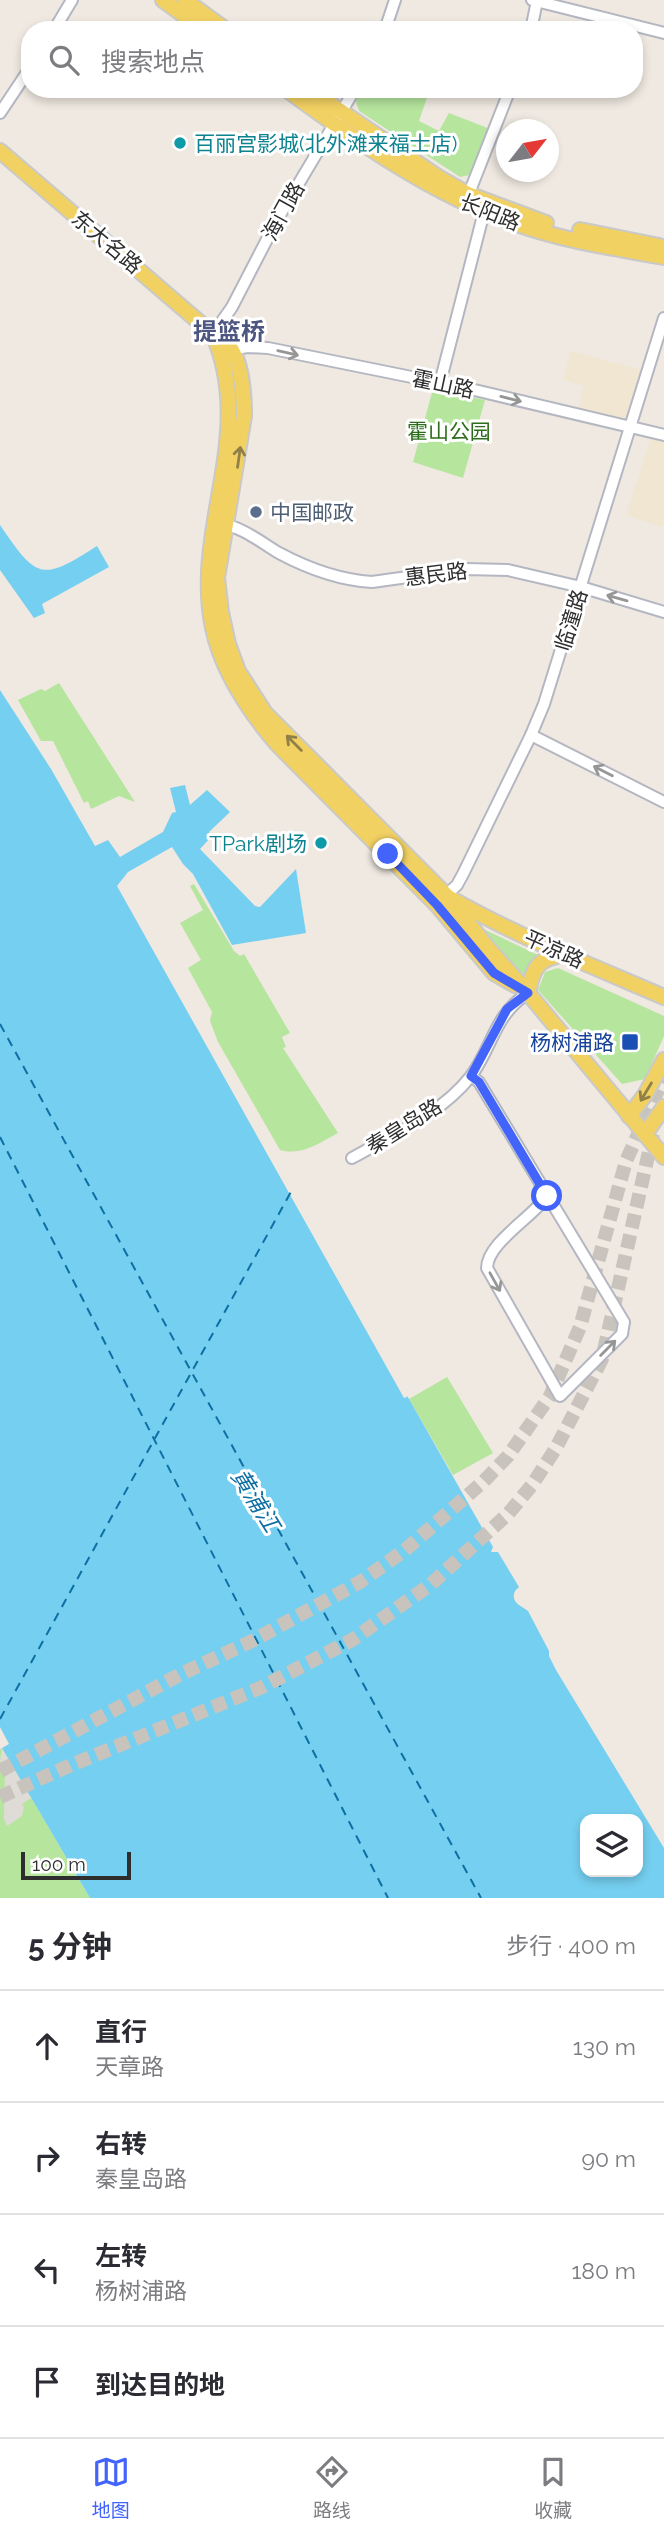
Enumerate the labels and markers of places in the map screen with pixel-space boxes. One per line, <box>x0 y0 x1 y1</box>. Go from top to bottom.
place label: 百丽宫影城(北外滩来福士店) <box>194 131 457 156</box>
marker: 百丽宫影城(北外滩来福士店) <box>172 135 188 151</box>
place label: 中国邮政 <box>270 500 354 525</box>
marker: 中国邮政 <box>248 504 264 520</box>
place label: TPark剧场 <box>209 831 307 856</box>
marker: TPark剧场 <box>313 835 329 851</box>
place label: 杨树浦路 <box>530 1030 614 1055</box>
marker: 杨树浦路 <box>620 1032 640 1052</box>

